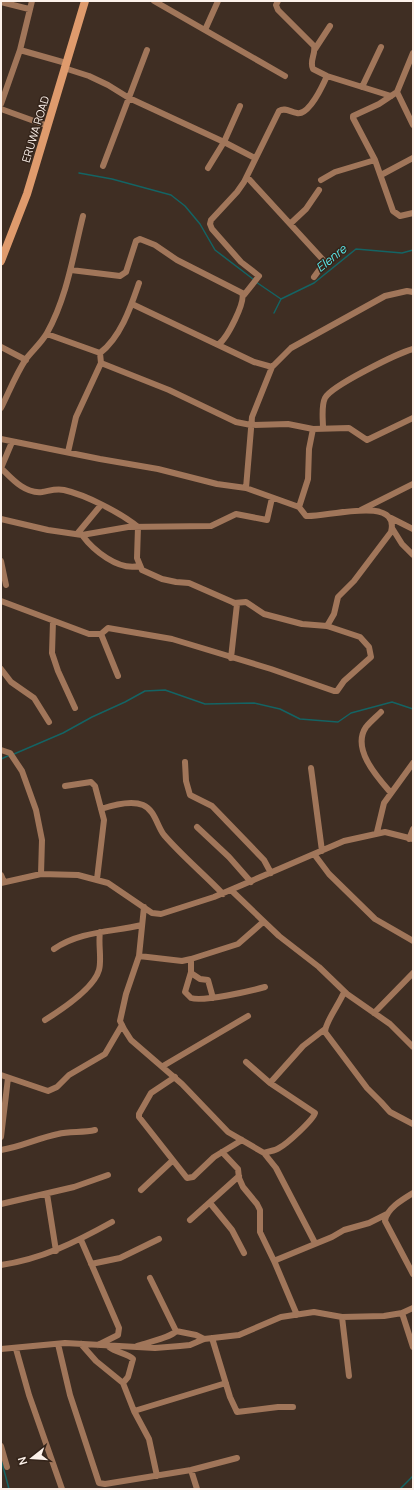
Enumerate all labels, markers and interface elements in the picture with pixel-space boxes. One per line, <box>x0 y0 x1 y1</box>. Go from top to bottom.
street label: ERUWA ROAD <box>18 94 52 164</box>
water label: Elenre <box>312 240 351 276</box>
north arrow <box>12 1438 52 1478</box>
text: N <box>14 1455 30 1467</box>

